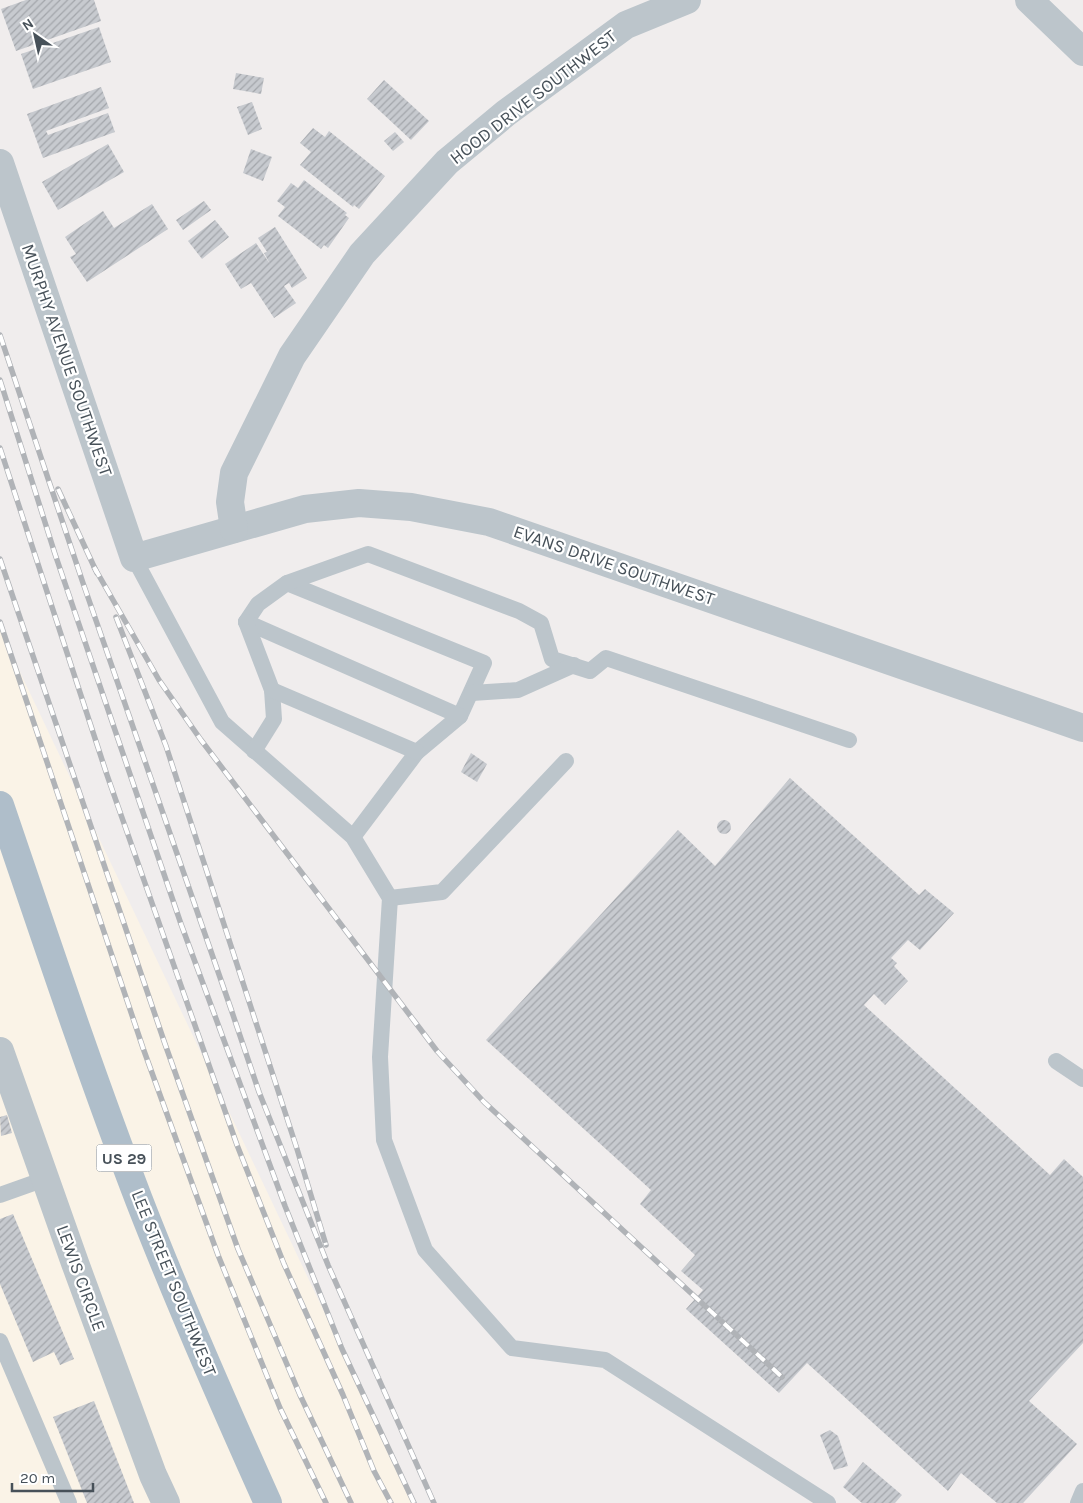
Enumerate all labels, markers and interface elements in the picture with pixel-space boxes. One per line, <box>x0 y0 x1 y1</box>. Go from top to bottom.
north arrow <box>10 10 60 60</box>
text: N <box>19 15 37 34</box>
street label: HOOD DRIVE SOUTHWEST <box>445 25 621 169</box>
street label: MURPHY AVENUE SOUTHWEST <box>17 241 117 479</box>
street label: EVANS DRIVE SOUTHWEST <box>511 520 717 610</box>
road number: US 29 <box>96 1144 152 1172</box>
street label: LEE STREET SOUTHWEST <box>127 1187 221 1379</box>
street label: LEWIS CIRCLE <box>52 1222 110 1334</box>
scale bar <box>12 1460 94 1492</box>
text: 20 m <box>20 1469 55 1487</box>

